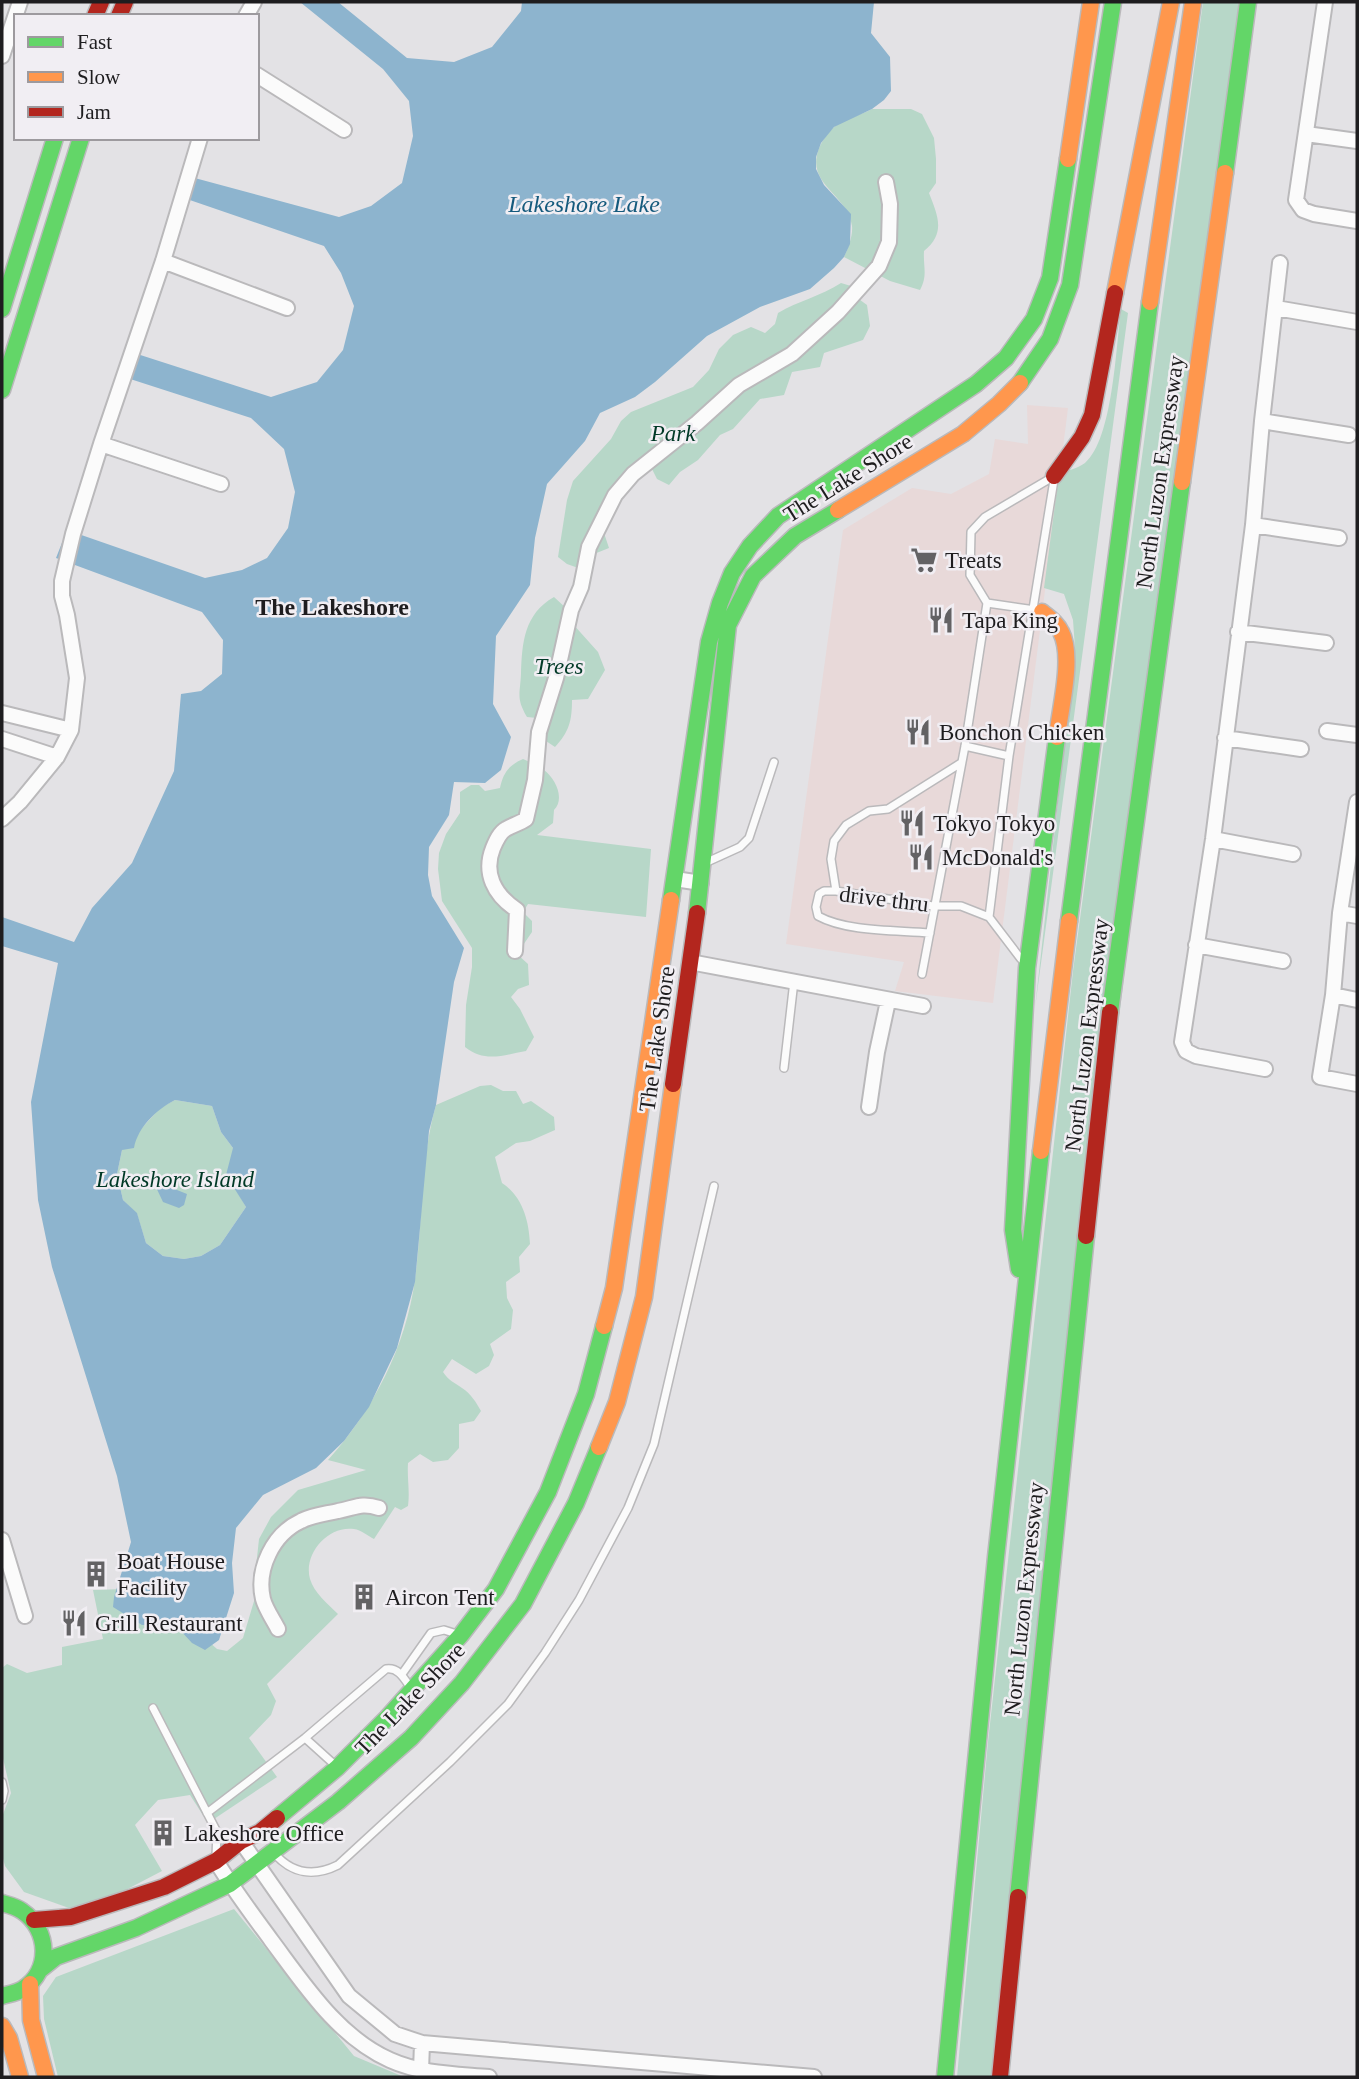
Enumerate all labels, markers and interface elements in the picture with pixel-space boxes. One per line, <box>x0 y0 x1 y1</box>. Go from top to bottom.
legend <box>14 14 259 140</box>
text: Fast <box>77 30 112 54</box>
text: Slow <box>77 65 121 89</box>
text: Jam <box>77 100 111 124</box>
water label: Lakeshore Lake <box>507 191 660 217</box>
street label: North Luzon Expressway <box>1131 353 1189 590</box>
park label: Park <box>650 421 696 446</box>
street label: The Lake Shore <box>779 428 917 528</box>
supermarket icon: Treats <box>909 545 939 575</box>
place label: Treats <box>945 548 1002 573</box>
district label: The Lakeshore <box>255 594 409 620</box>
restaurant icon: Tapa King <box>926 605 956 635</box>
place label: Tapa King <box>962 608 1059 633</box>
park label: Trees <box>535 654 584 679</box>
restaurant icon: Bonchon Chicken <box>903 717 933 747</box>
place label: Bonchon Chicken <box>939 720 1105 745</box>
restaurant icon: Tokyo Tokyo <box>897 808 927 838</box>
place label: Tokyo Tokyo <box>933 811 1055 836</box>
restaurant icon: McDonald's <box>906 842 936 872</box>
place label: McDonald's <box>942 845 1054 870</box>
street label: drive thru <box>838 881 931 917</box>
street label: North Luzon Expressway <box>1060 916 1114 1153</box>
street label: The Lake Shore <box>634 965 680 1113</box>
park label: Lakeshore Island <box>95 1167 255 1192</box>
street label: North Luzon Expressway <box>999 1480 1049 1717</box>
place label: Boat House Facility <box>117 1549 225 1600</box>
building icon: Boat House Facility <box>81 1559 111 1589</box>
building icon: Aircon Tent <box>349 1582 379 1612</box>
place label: Aircon Tent <box>385 1585 495 1610</box>
restaurant icon: Grill Restaurant <box>59 1608 89 1638</box>
place label: Grill Restaurant <box>95 1611 243 1636</box>
street label: The Lake Shore <box>350 1637 470 1761</box>
building icon: Lakeshore Office <box>148 1818 178 1848</box>
place label: Lakeshore Office <box>184 1821 344 1846</box>

